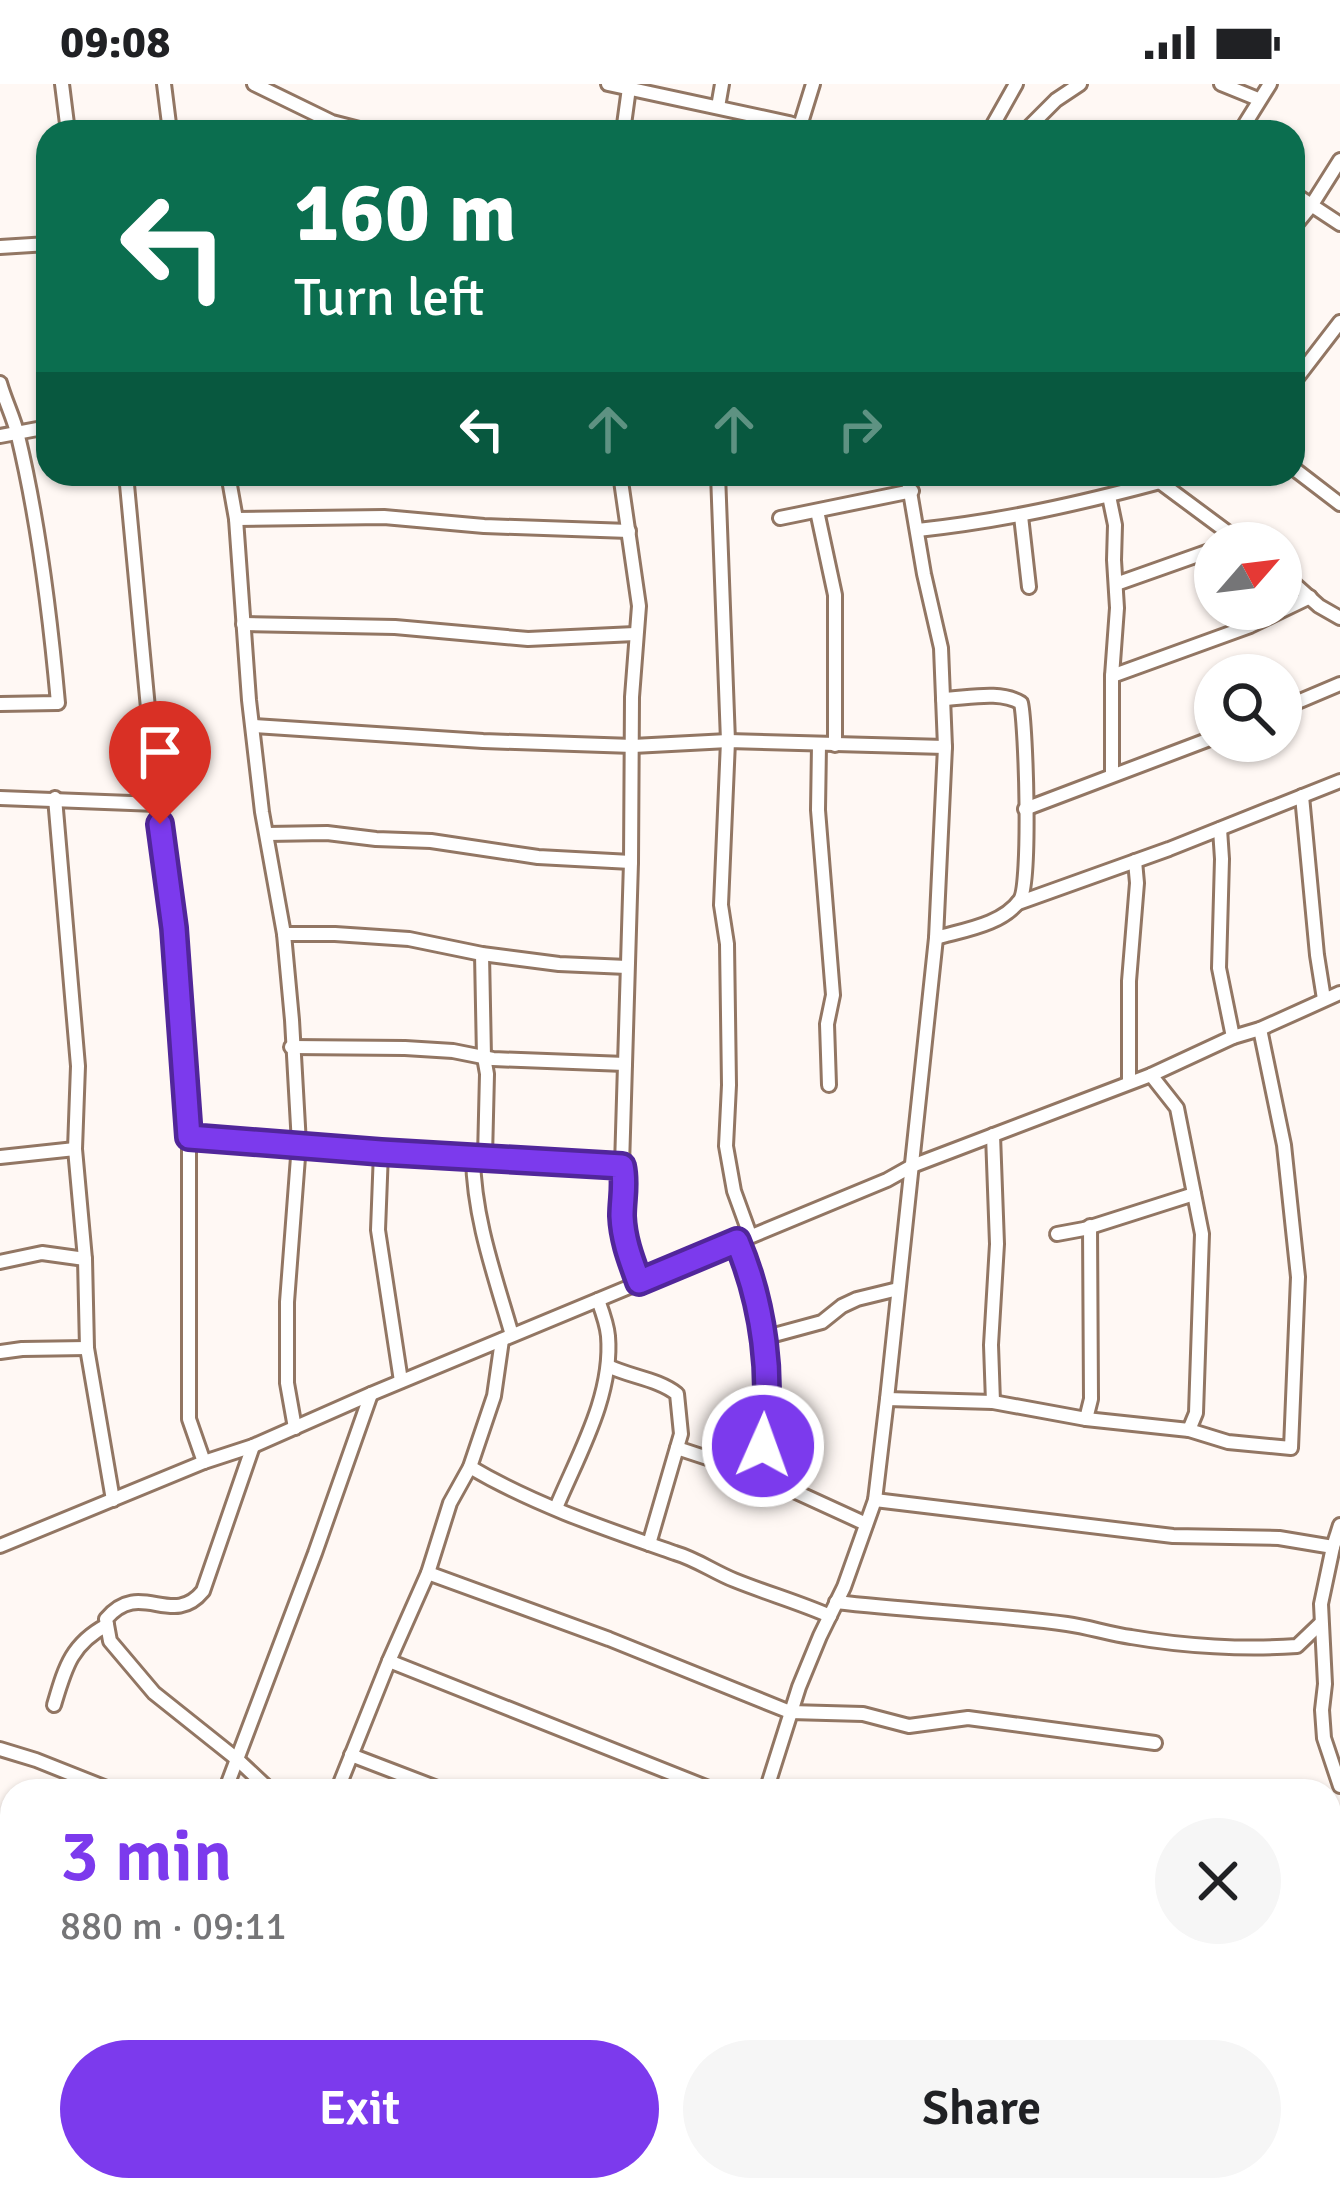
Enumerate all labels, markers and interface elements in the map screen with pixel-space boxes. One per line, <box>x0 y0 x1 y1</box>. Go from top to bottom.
text: 09:08 <box>60 15 170 70</box>
text: 160 m <box>294 161 516 265</box>
icon: left <box>96 168 252 324</box>
text: Turn left <box>294 264 484 331</box>
icon: left <box>449 396 515 462</box>
icon: ahead <box>575 396 641 462</box>
icon: ahead <box>701 396 767 462</box>
icon: right <box>827 396 893 462</box>
north arrow <box>1194 522 1302 630</box>
map controls <box>1194 522 1302 762</box>
button: search <box>1194 654 1302 762</box>
pin <box>109 701 211 824</box>
icon: arrive <box>127 719 193 785</box>
position arrow <box>700 1383 826 1509</box>
text: 3 min <box>60 1812 232 1901</box>
button: close <box>1155 1818 1281 1944</box>
text: 880 m · 09:11 <box>60 1902 287 1950</box>
button: Exit <box>60 2040 659 2178</box>
button: Share <box>683 2040 1281 2178</box>

